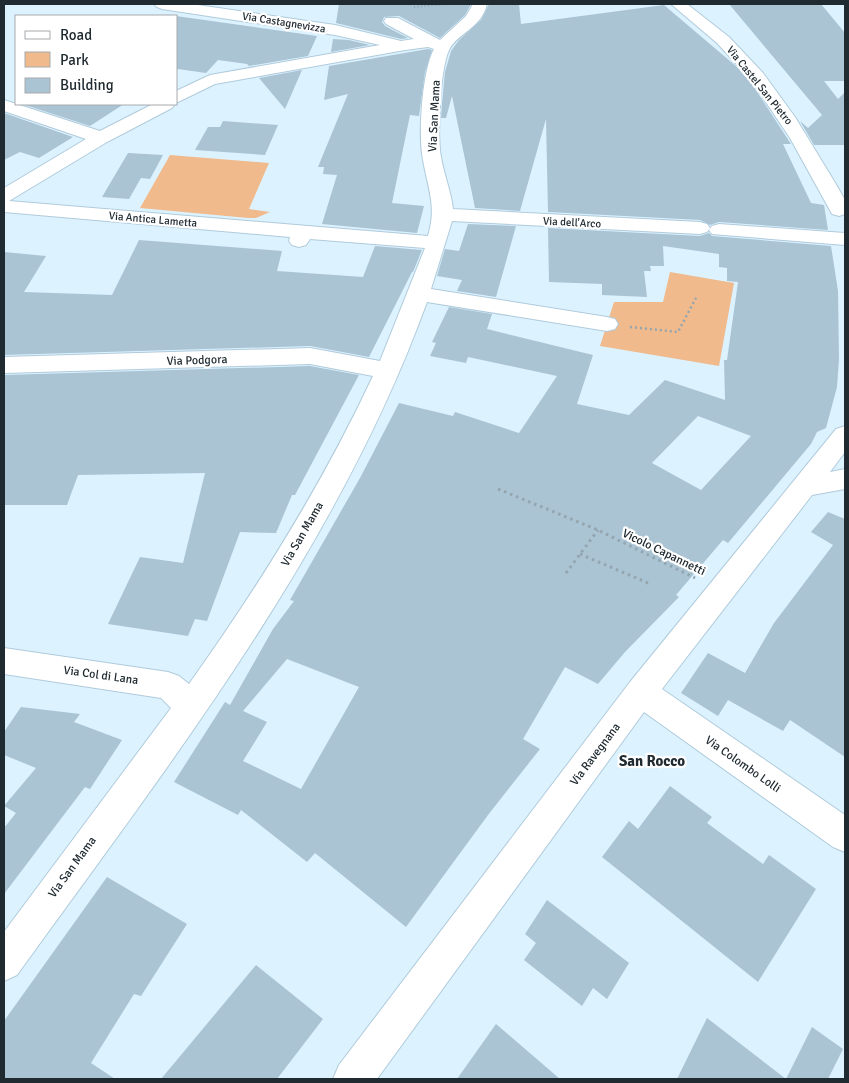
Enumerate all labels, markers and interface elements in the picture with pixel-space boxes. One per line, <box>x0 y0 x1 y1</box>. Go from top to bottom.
street label: Via Castagnevizza <box>241 9 327 36</box>
legend <box>15 15 178 105</box>
text: Road <box>60 26 92 44</box>
street label: Via Castel San Pietro <box>724 43 795 127</box>
text: Park <box>60 51 89 69</box>
text: Building <box>60 76 114 94</box>
street label: Via San Mama <box>425 80 444 152</box>
street label: Via Antica Lametta <box>108 209 198 230</box>
street label: Via dell'Arco <box>543 214 602 231</box>
street label: Via Podgora <box>166 352 228 369</box>
street label: Via San Mama <box>278 499 327 569</box>
street label: Vicolo Capannetti <box>620 526 708 579</box>
street label: Via Col di Lana <box>63 663 139 688</box>
street label: Via Ravegnana <box>567 720 624 789</box>
street label: Via Colombo Lolli <box>702 733 783 796</box>
district label: San Rocco <box>619 752 685 770</box>
street label: Via San Mama <box>45 834 100 901</box>

